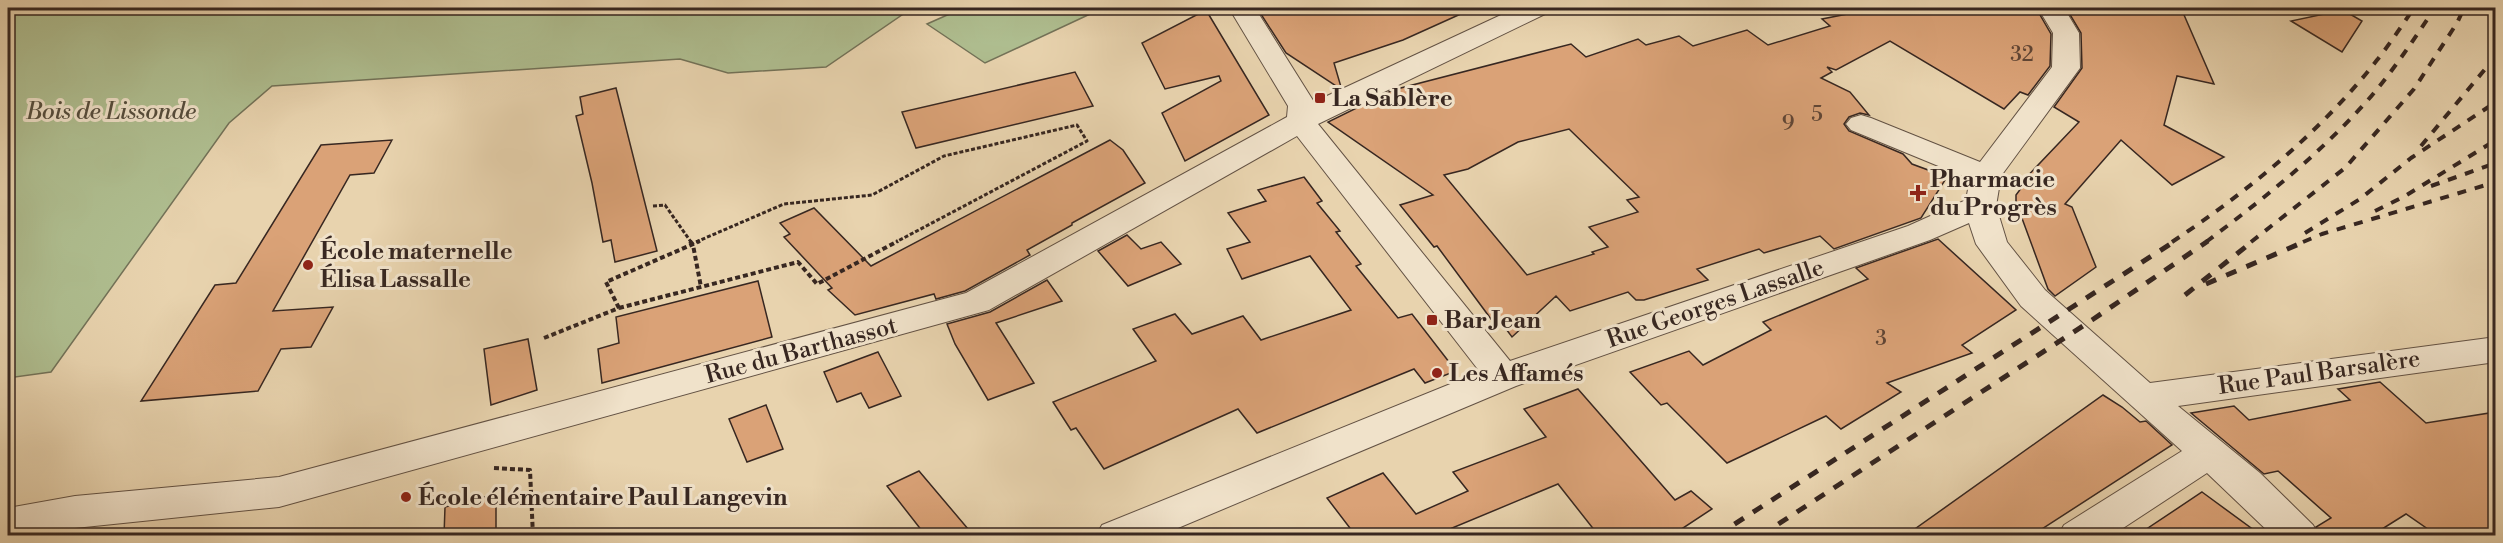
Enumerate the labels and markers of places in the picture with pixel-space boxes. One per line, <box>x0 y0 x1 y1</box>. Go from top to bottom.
place label: La Sablère <box>1332 84 1453 114</box>
marker: La Sablère <box>1313 91 1327 105</box>
place label: Pharmacie du Progrès <box>1930 165 2057 223</box>
marker: Pharmacie du Progrès <box>1911 186 1925 200</box>
place label: École maternelle Élisa Lassalle <box>320 235 513 295</box>
marker: École maternelle Élisa Lassalle <box>301 258 315 272</box>
place label: Bar Jean <box>1444 306 1541 336</box>
marker: Bar Jean <box>1425 313 1439 327</box>
place label: Les Affamés <box>1449 359 1584 389</box>
marker: Les Affamés <box>1430 366 1444 380</box>
place label: École élémentaire Paul Langevin <box>418 481 788 513</box>
marker: École élémentaire Paul Langevin <box>399 490 413 504</box>

